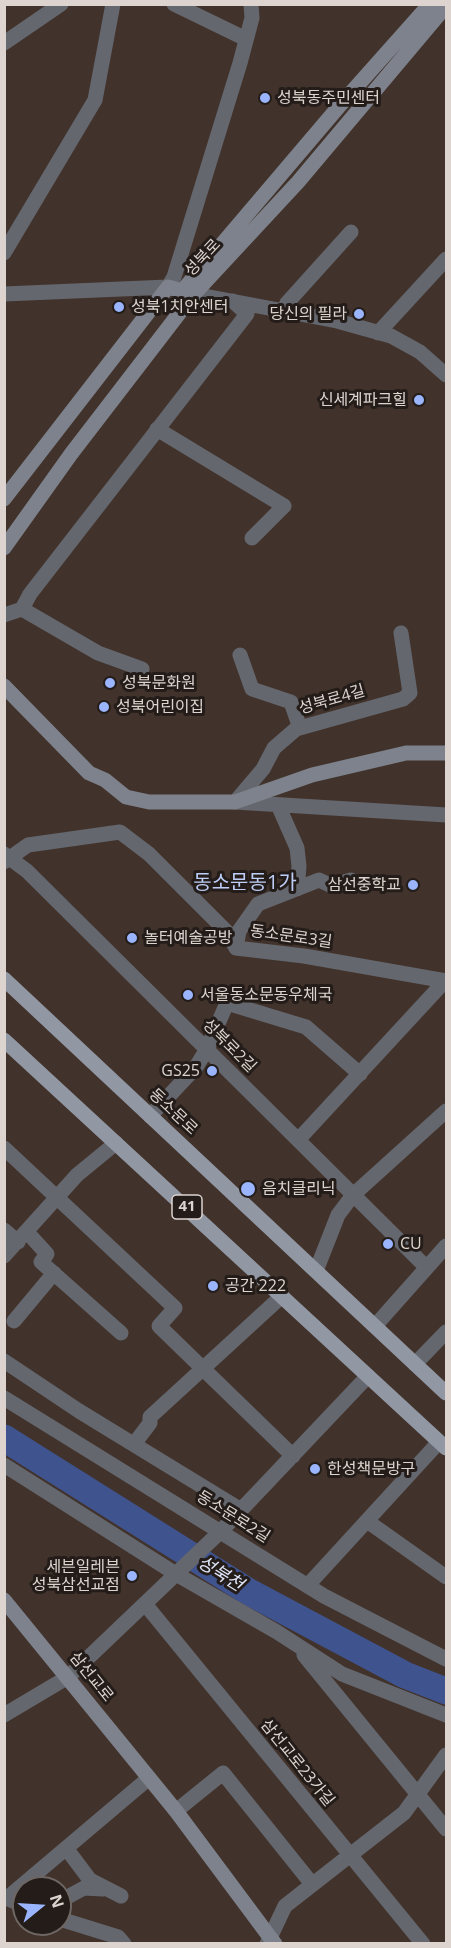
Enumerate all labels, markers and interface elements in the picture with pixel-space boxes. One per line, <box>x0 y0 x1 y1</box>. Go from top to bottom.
place label: 성북동주민센터 <box>277 88 380 108</box>
marker: 성북동주민센터 <box>258 91 272 105</box>
street label: 성북로 <box>181 235 225 281</box>
place label: 성북1치안센터 <box>131 297 228 317</box>
marker: 성북1치안센터 <box>112 300 126 314</box>
place label: 당신의 필라 <box>269 304 347 324</box>
marker: 당신의 필라 <box>352 307 366 321</box>
place label: 신세계파크힐 <box>319 390 407 410</box>
marker: 신세계파크힐 <box>412 393 426 407</box>
place label: 성북문화원 <box>122 673 196 693</box>
marker: 성북문화원 <box>103 676 117 690</box>
street label: 성북로4길 <box>297 681 367 719</box>
place label: 성북어린이집 <box>116 697 204 717</box>
marker: 성북어린이집 <box>97 700 111 714</box>
district label: 동소문동1가 <box>193 871 297 895</box>
place label: 삼선중학교 <box>327 875 401 895</box>
marker: 삼선중학교 <box>406 878 420 892</box>
street label: 동소문로3길 <box>249 922 333 952</box>
place label: 놀터예술공방 <box>144 928 232 948</box>
marker: 놀터예술공방 <box>125 931 139 945</box>
place label: 서울동소문동우체국 <box>200 985 332 1005</box>
marker: 서울동소문동우체국 <box>181 988 195 1002</box>
street label: 성북로2길 <box>198 1015 260 1077</box>
place label: GS25 <box>161 1061 200 1081</box>
marker: GS25 <box>205 1064 219 1078</box>
street label: 동소문로 <box>145 1085 201 1139</box>
place label: 음치클리닉 <box>262 1179 336 1199</box>
marker: 음치클리닉 <box>239 1180 257 1198</box>
road number: 41 <box>172 1195 202 1219</box>
place label: CU <box>400 1234 422 1254</box>
marker: CU <box>381 1237 395 1251</box>
place label: 공간 222 <box>225 1276 286 1296</box>
marker: 공간 222 <box>206 1279 220 1293</box>
place label: 한성책문방구 <box>327 1459 415 1479</box>
marker: 한성책문방구 <box>308 1462 322 1476</box>
street label: 동소문로2길 <box>193 1487 273 1547</box>
water label: 성북천 <box>193 1552 247 1596</box>
place label: 세븐일레븐 성북삼선교점 <box>32 1557 120 1595</box>
marker: 세븐일레븐 성북삼선교점 <box>125 1569 139 1583</box>
street label: 삼선교로 <box>65 1648 117 1706</box>
street label: 삼선교로23가길 <box>256 1716 338 1810</box>
north arrow <box>12 1876 72 1936</box>
text: N <box>45 1891 70 1911</box>

